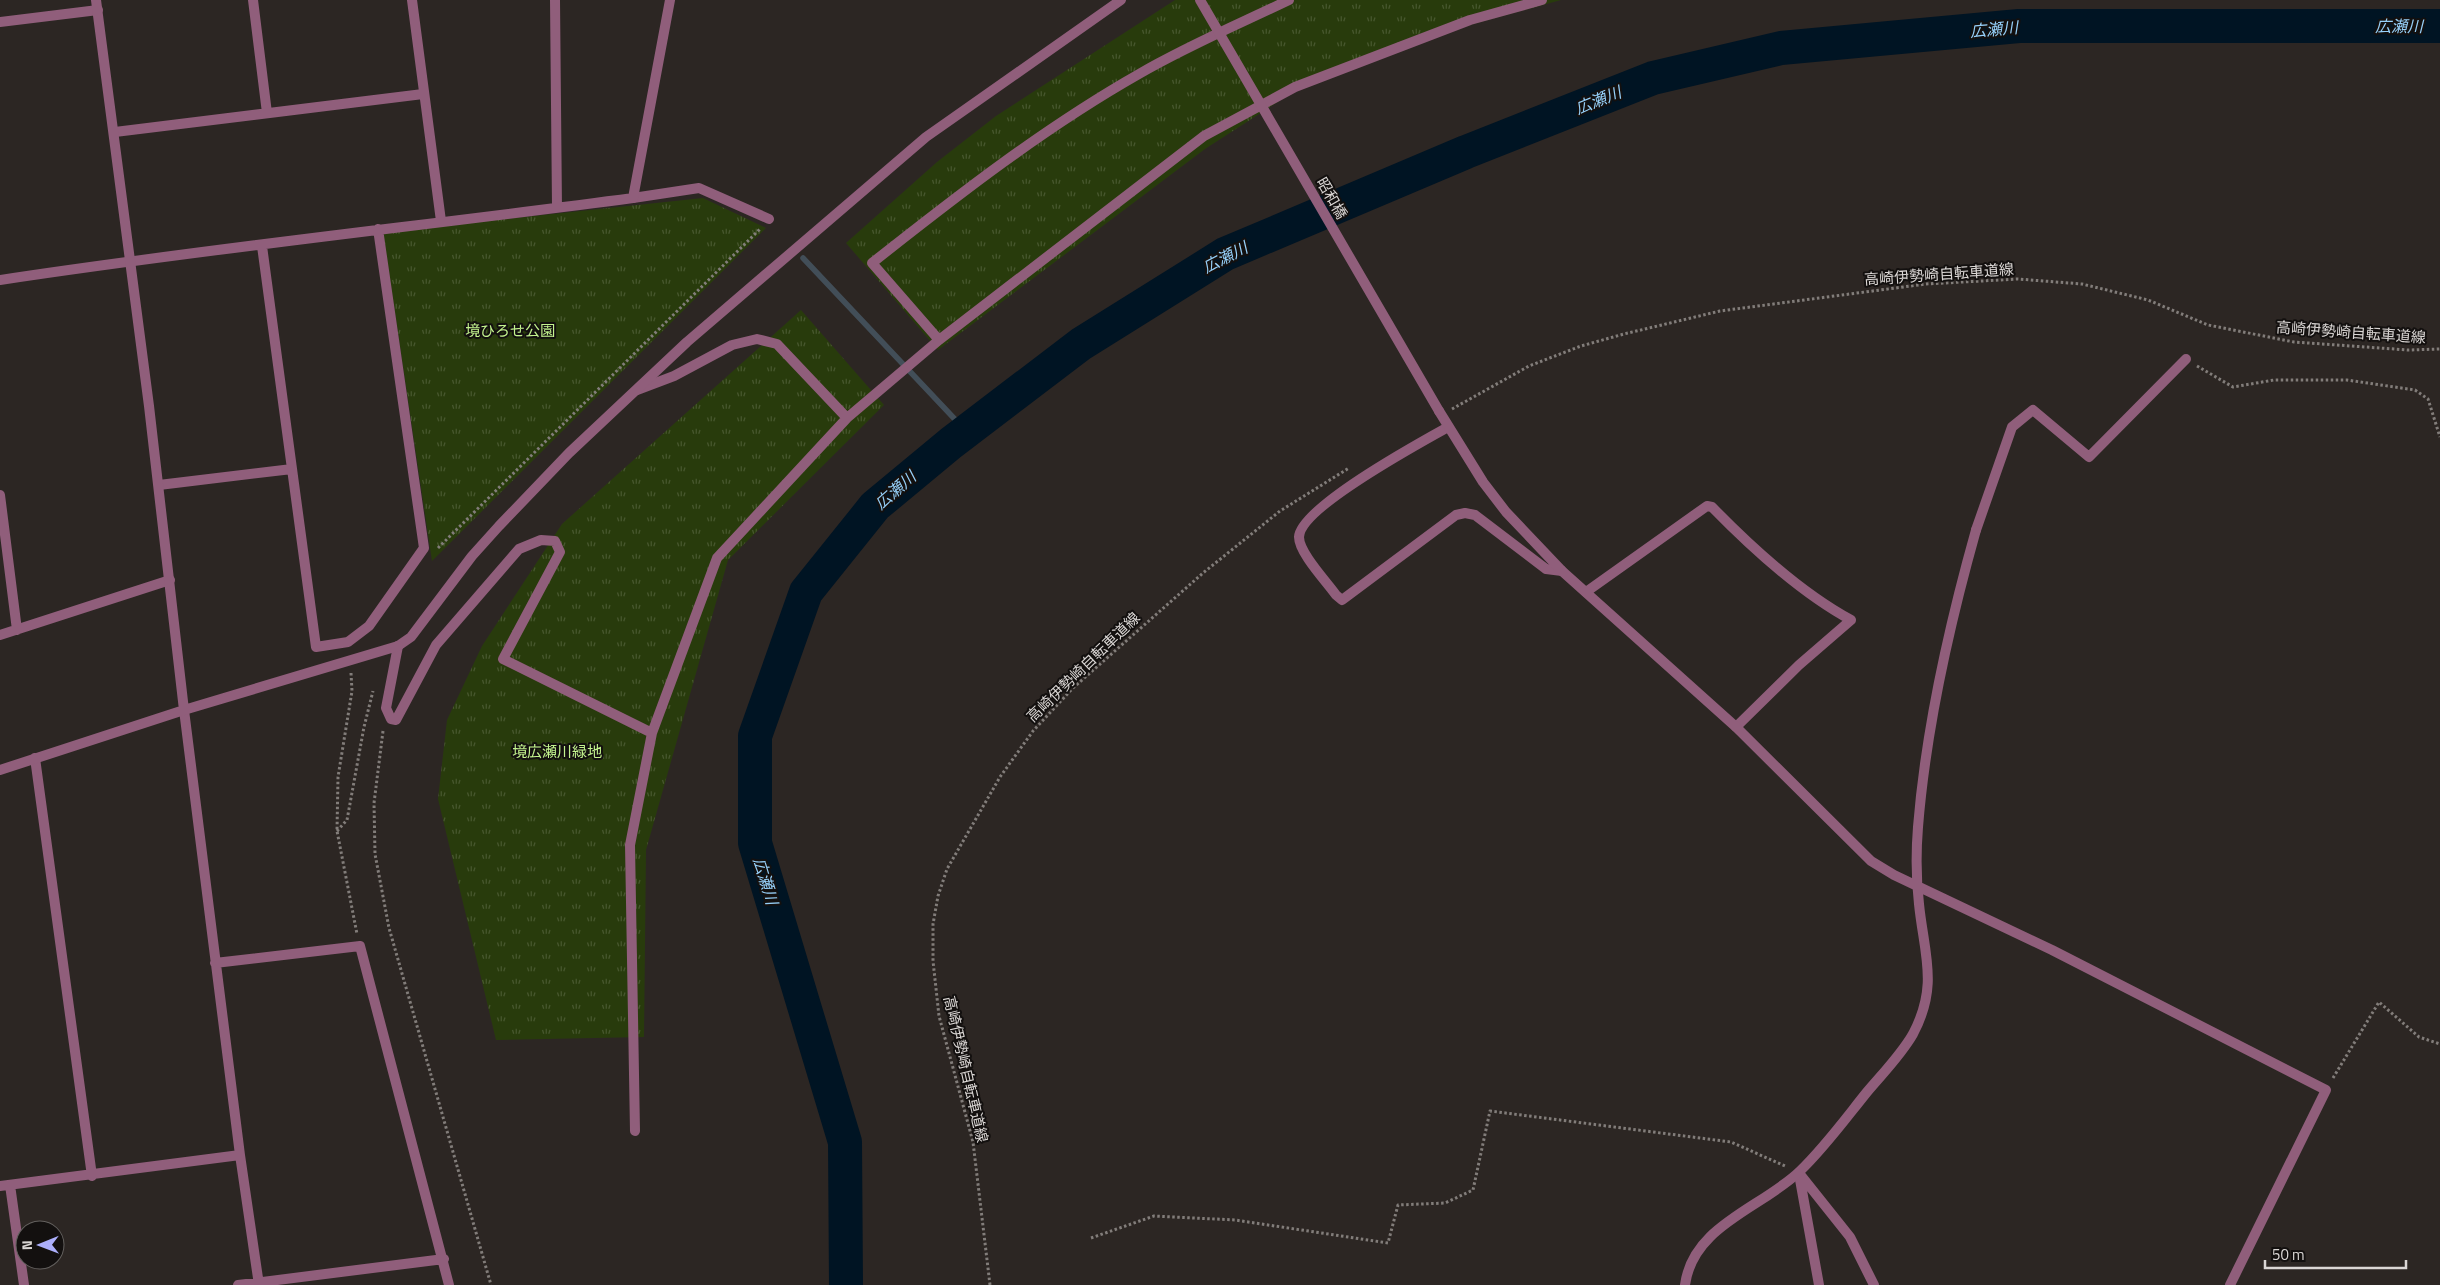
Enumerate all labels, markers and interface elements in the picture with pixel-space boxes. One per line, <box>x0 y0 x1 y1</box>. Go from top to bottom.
water label: 広瀬川 <box>2375 14 2425 38</box>
water label: 広瀬川 <box>1969 15 2021 43</box>
water label: 広瀬川 <box>1571 79 1627 120</box>
street label: 昭和橋 <box>1311 173 1353 223</box>
water label: 広瀬川 <box>1198 235 1254 279</box>
street label: 高崎伊勢崎自転車道線 <box>1863 257 2015 291</box>
street label: 高崎伊勢崎自転車道線 <box>2275 315 2427 349</box>
park label: 境ひろせ公園 <box>465 319 555 342</box>
water label: 広瀬川 <box>869 464 922 515</box>
street label: 高崎伊勢崎自転車道線 <box>1021 607 1145 727</box>
park label: 境広瀬川緑地 <box>512 740 602 763</box>
water label: 広瀬川 <box>748 855 785 909</box>
street label: 高崎伊勢崎自転車道線 <box>938 993 994 1145</box>
north arrow <box>15 1220 65 1270</box>
scale bar <box>2265 1238 2406 1270</box>
text: N <box>16 1240 37 1250</box>
text: 50 m <box>2272 1243 2305 1266</box>

